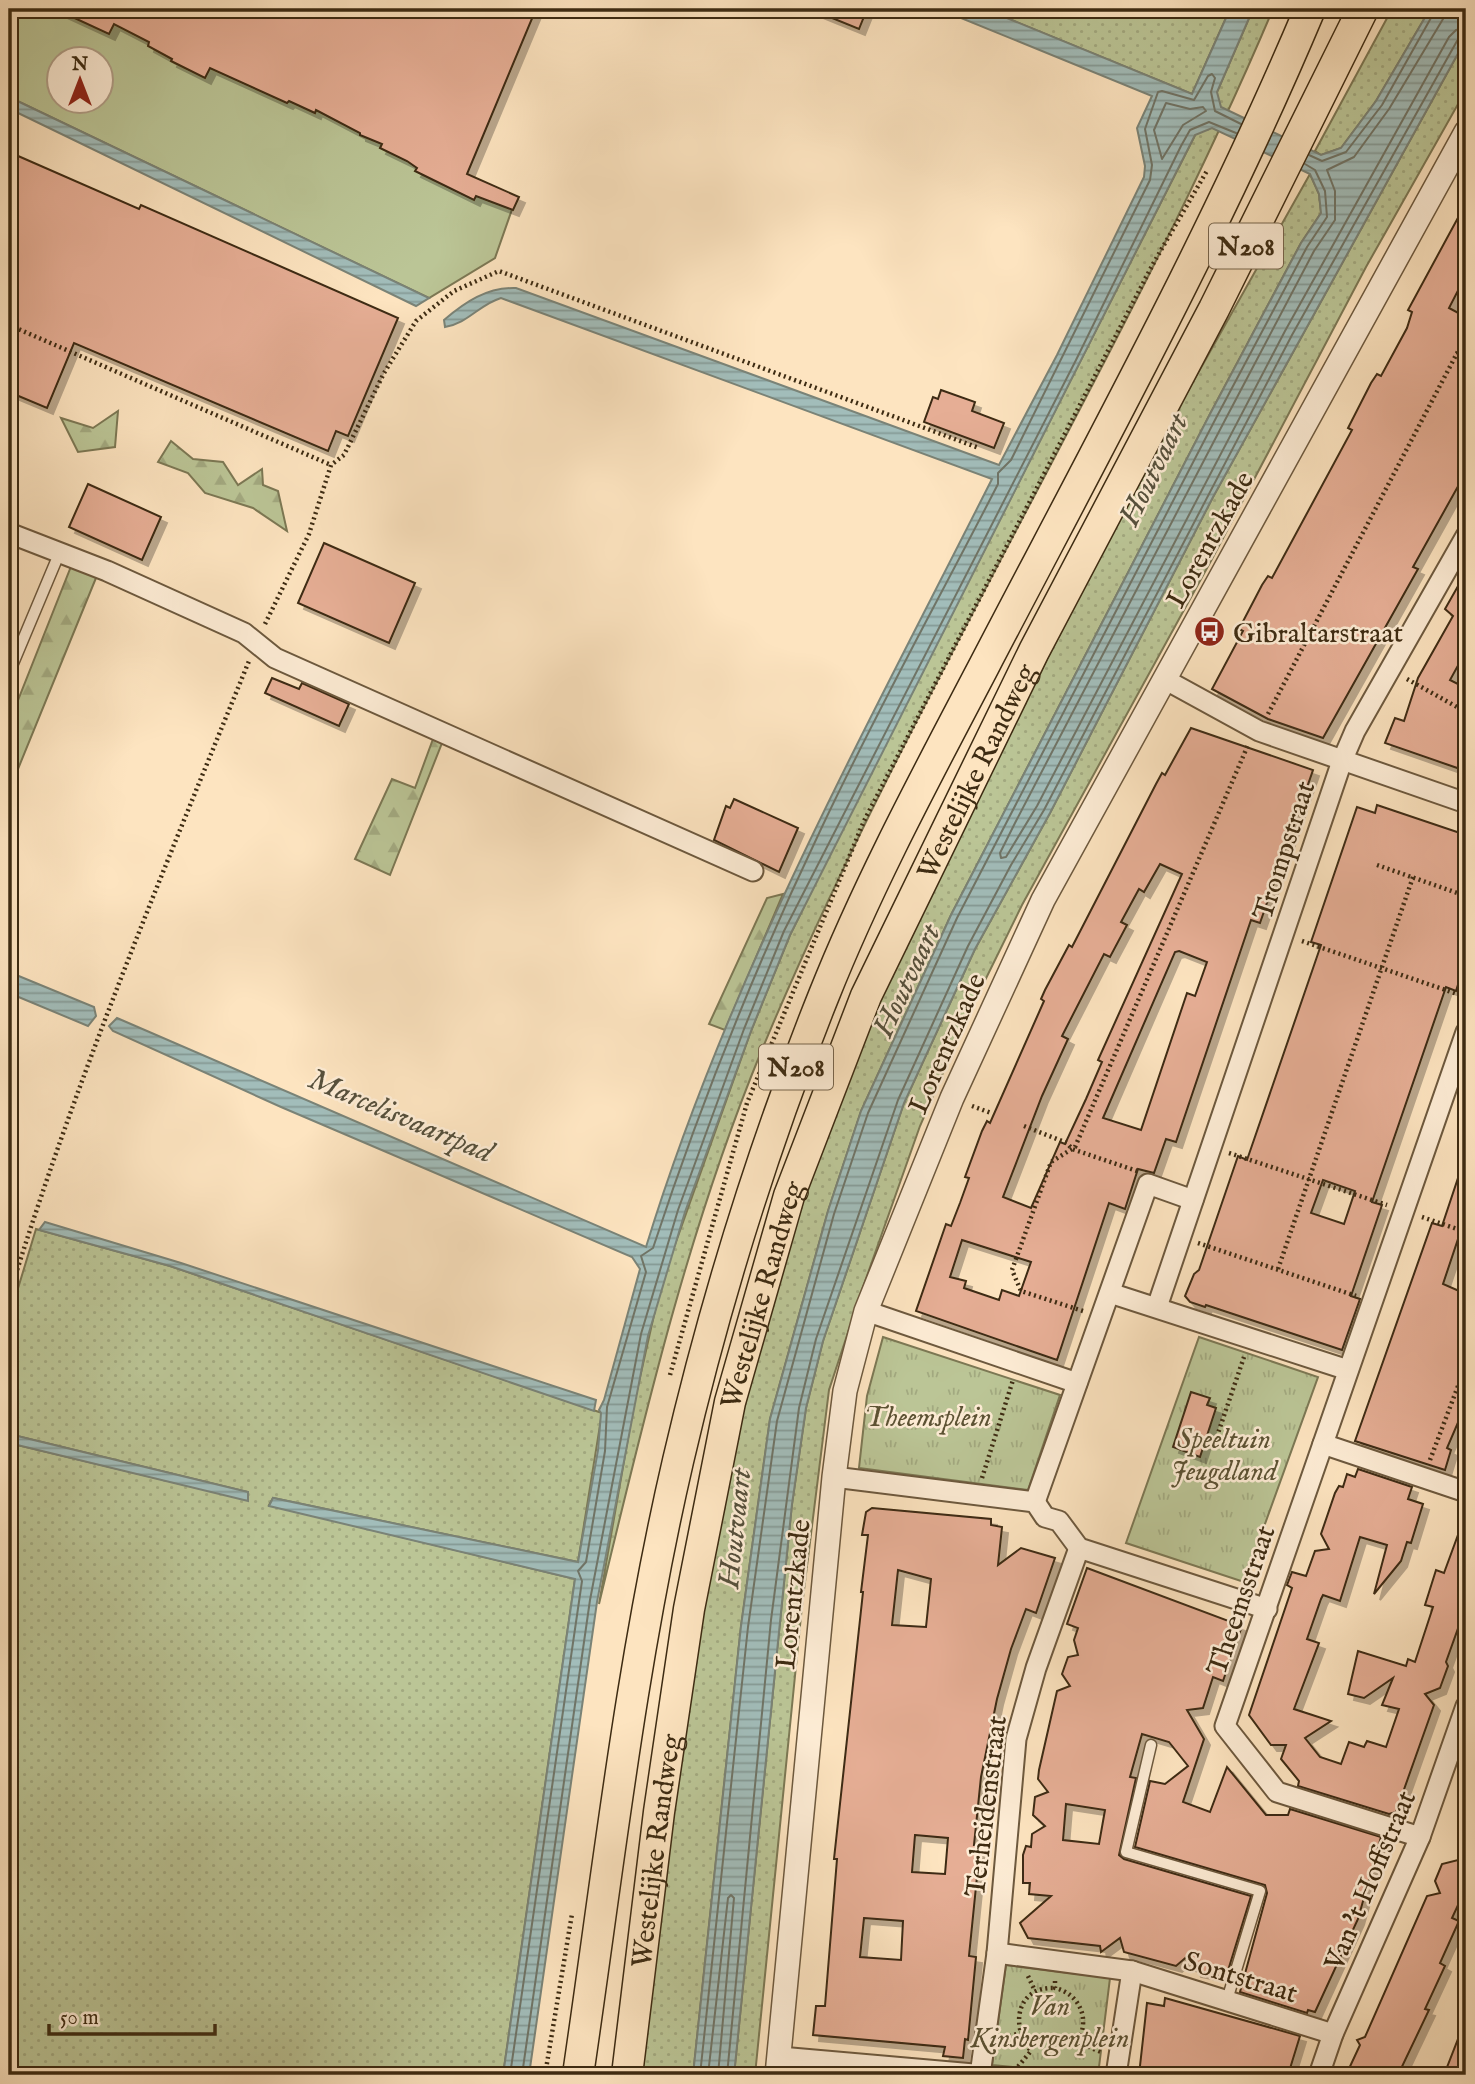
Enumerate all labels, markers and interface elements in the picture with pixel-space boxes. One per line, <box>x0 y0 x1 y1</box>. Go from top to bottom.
north arrow <box>46 46 116 116</box>
text: N <box>71 53 89 77</box>
road number: N208 <box>1209 224 1283 268</box>
water label: Houtvaart <box>1111 406 1199 533</box>
street label: Lorentzkade <box>1159 466 1263 615</box>
bus stop icon: Gibraltarstraat <box>1193 615 1227 649</box>
place label: Gibraltarstraat <box>1233 617 1403 652</box>
street label: Westelijke Randweg <box>911 658 1045 886</box>
street label: Trompstraat <box>1246 777 1324 925</box>
water label: Houtvaart <box>865 917 951 1044</box>
street label: Lorentzkade <box>902 968 995 1120</box>
road number: N208 <box>759 1044 833 1090</box>
water label: Marcelisvaartpad <box>302 1061 500 1174</box>
street label: Westelijke Randweg <box>714 1176 813 1413</box>
park label: Theemsplein <box>864 1401 992 1436</box>
park label: Speeltuin Jeugdland <box>1171 1423 1279 1490</box>
water label: Houtvaart <box>711 1465 761 1591</box>
street label: Lorentzkade <box>769 1517 820 1671</box>
street label: Theemsstraat <box>1200 1521 1284 1680</box>
street label: Terheidenstraat <box>959 1713 1016 1899</box>
street label: Westelijke Randweg <box>625 1731 690 1970</box>
street label: Van 't Hoffstraat <box>1317 1785 1425 1977</box>
street label: Sontstraat <box>1179 1944 1302 2012</box>
park label: Van Kinsbergenplein <box>970 1990 1129 2057</box>
scale bar <box>49 1993 215 2037</box>
text: 50 m <box>60 2005 99 2032</box>

